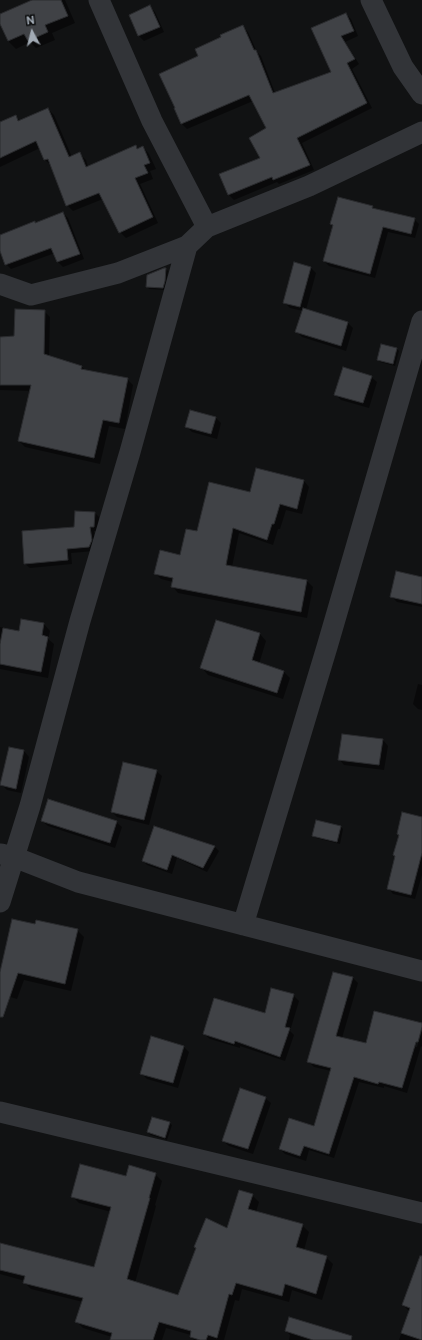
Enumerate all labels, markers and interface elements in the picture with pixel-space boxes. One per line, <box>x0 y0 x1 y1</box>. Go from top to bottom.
north arrow <box>12 12 52 52</box>
text: N <box>26 13 35 27</box>

